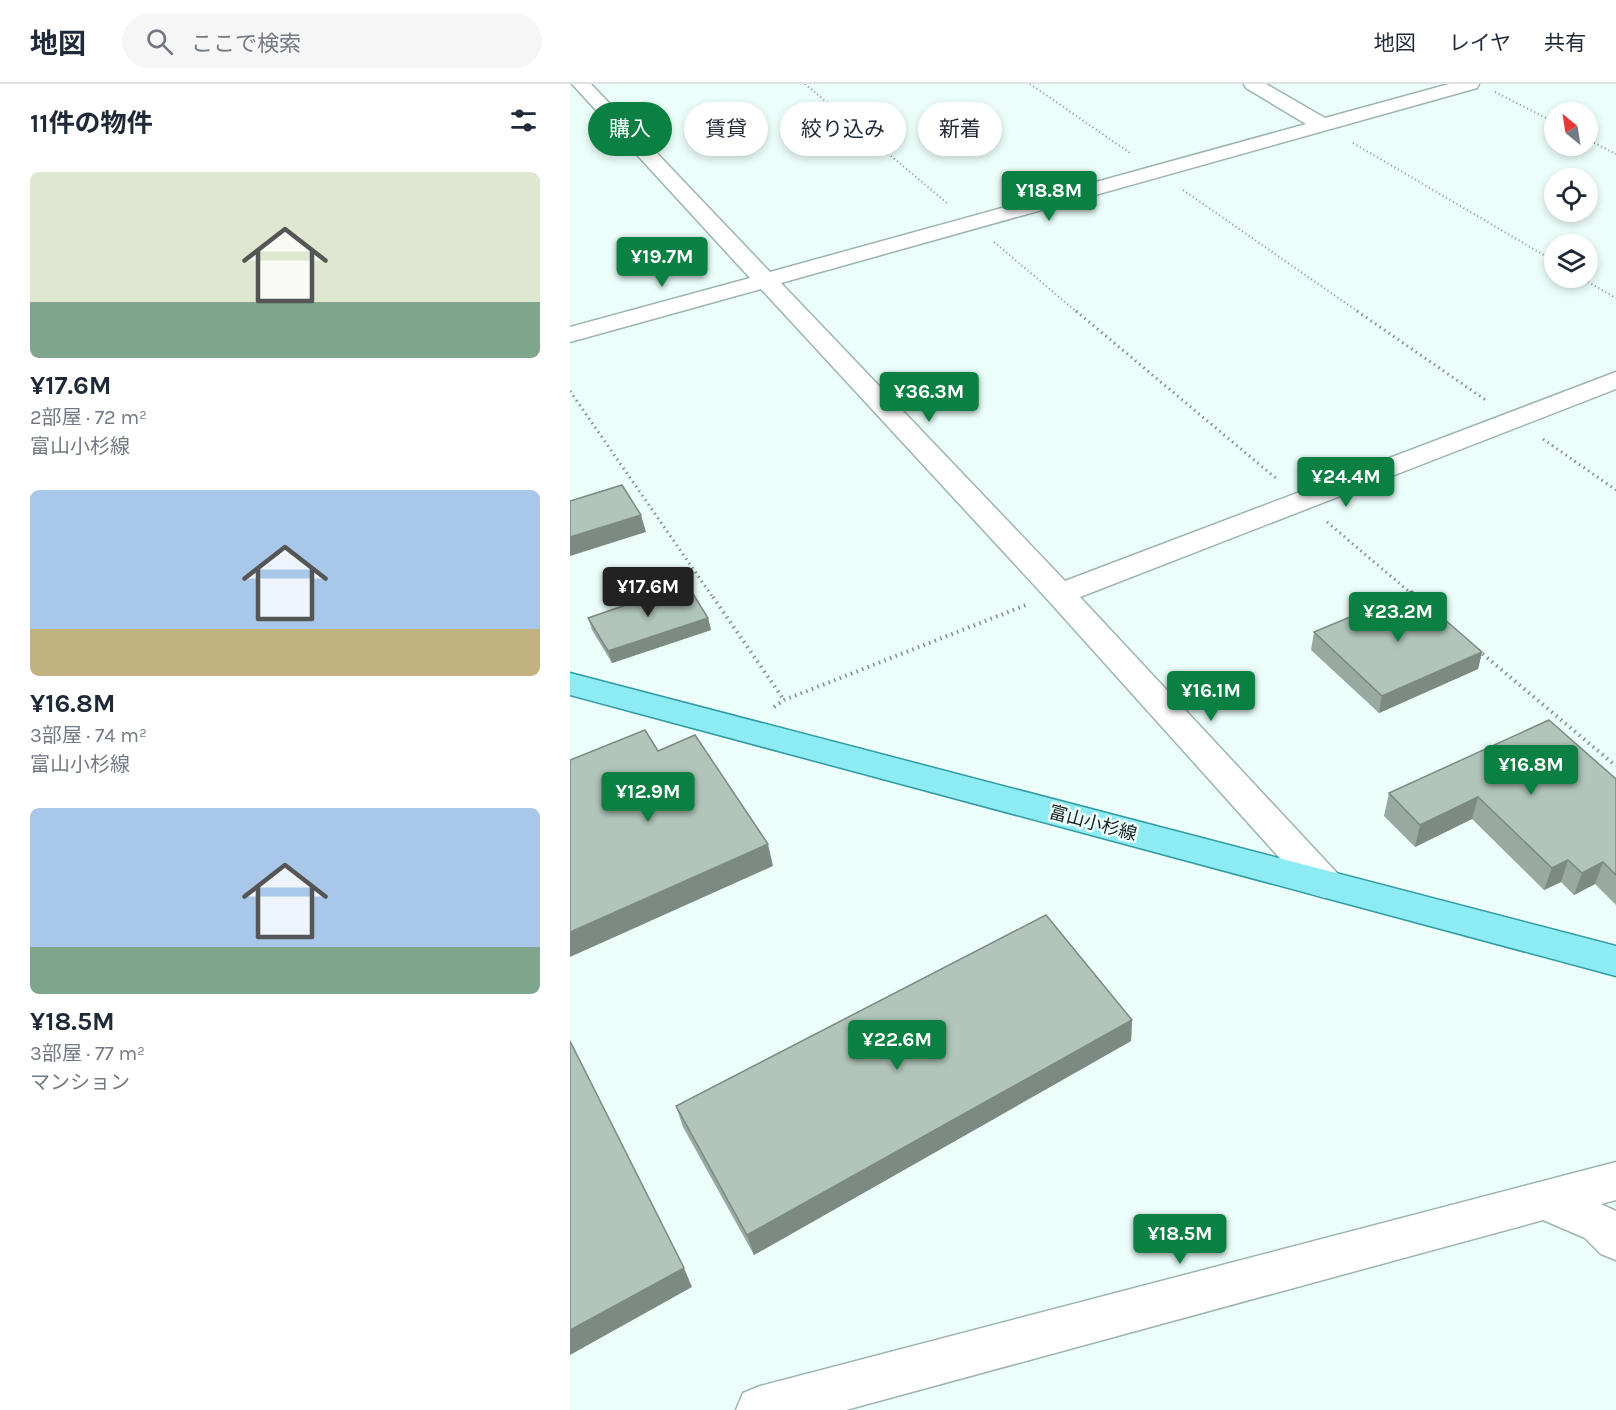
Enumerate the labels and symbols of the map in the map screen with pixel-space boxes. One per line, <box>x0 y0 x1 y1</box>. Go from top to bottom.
north arrow <box>1544 102 1598 156</box>
pin: ¥18.8M <box>1000 171 1098 222</box>
pin: ¥19.7M <box>613 237 711 288</box>
pin: ¥36.3M <box>880 372 978 423</box>
pin: ¥24.4M <box>1297 457 1395 508</box>
pin: ¥17.6M <box>599 567 697 618</box>
pin: ¥23.2M <box>1349 592 1447 643</box>
pin: ¥16.1M <box>1162 671 1260 722</box>
pin: ¥16.8M <box>1482 745 1580 796</box>
pin: ¥12.9M <box>599 772 697 823</box>
street label: 富山小杉線 <box>1047 801 1139 845</box>
pin: ¥22.6M <box>848 1020 946 1071</box>
pin: ¥18.5M <box>1131 1214 1229 1265</box>

